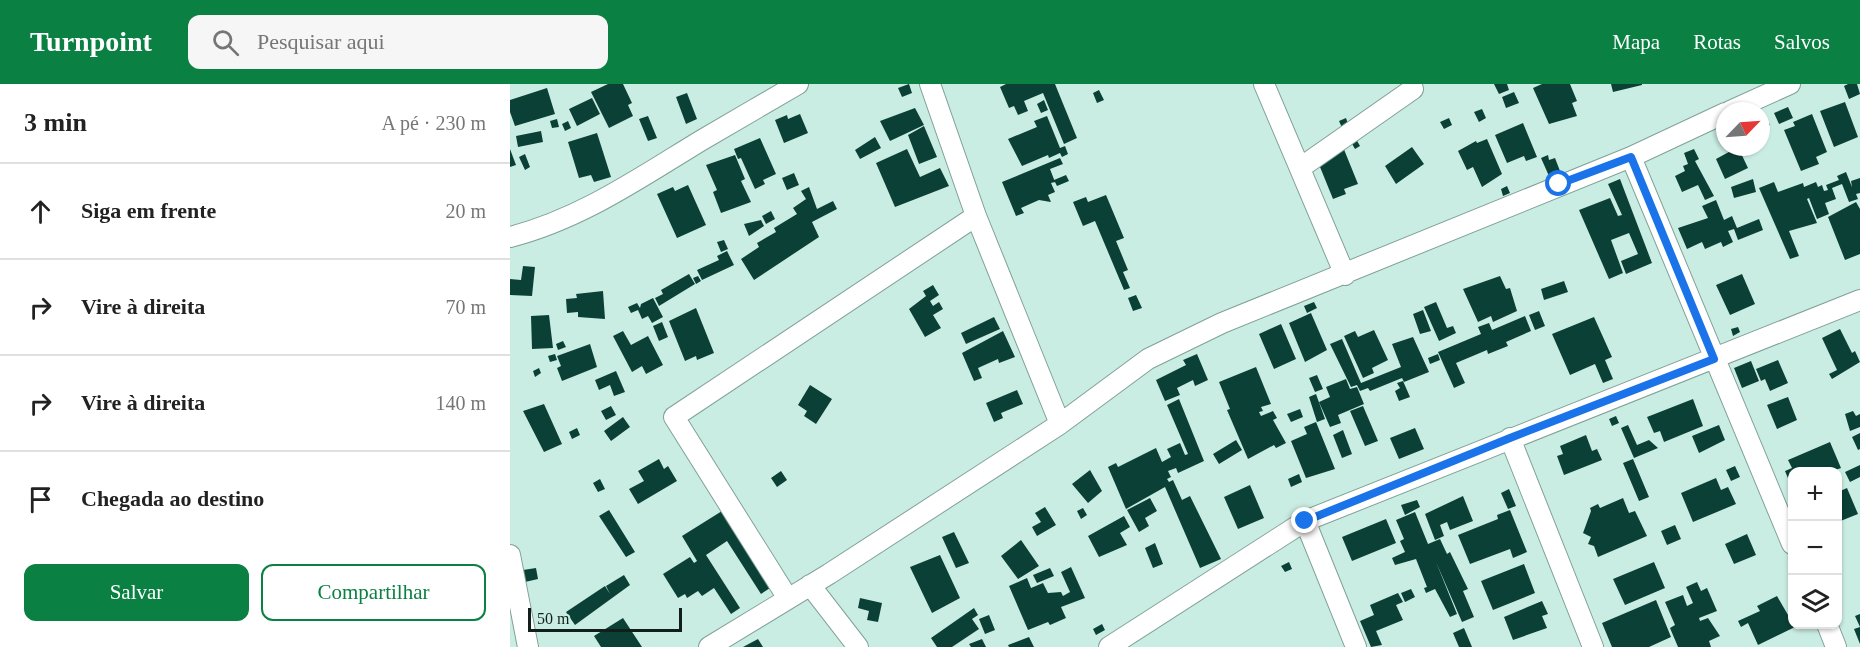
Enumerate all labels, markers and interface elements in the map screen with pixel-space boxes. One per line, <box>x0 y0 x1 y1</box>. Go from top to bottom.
search box <box>188 15 608 69</box>
text: Turnpoint <box>30 26 152 57</box>
icon: search <box>209 26 242 59</box>
text: Pesquisar aqui <box>257 29 385 54</box>
text: Mapa <box>1612 30 1660 54</box>
text: Rotas <box>1693 30 1741 54</box>
text: Salvos <box>1774 30 1830 54</box>
north arrow <box>1716 102 1770 156</box>
text: 3 min <box>24 108 87 137</box>
text: A pé · 230 m <box>382 112 486 134</box>
route start <box>1545 170 1571 196</box>
icon: ahead <box>24 195 57 228</box>
text: Siga em frente <box>81 198 216 223</box>
text: 20 m <box>445 200 486 222</box>
icon: right <box>24 291 57 324</box>
text: Vire à direita <box>81 294 205 319</box>
text: 70 m <box>445 296 486 318</box>
icon: right <box>24 387 57 420</box>
text: Vire à direita <box>81 390 205 415</box>
text: 140 m <box>435 392 486 414</box>
map controls <box>1788 467 1842 629</box>
button: + <box>1788 467 1842 521</box>
icon: arrive <box>24 483 57 516</box>
text: Chegada ao destino <box>81 486 264 511</box>
route end <box>1291 507 1317 533</box>
button: − <box>1788 521 1842 575</box>
button: Salvar <box>24 564 249 621</box>
button: Compartilhar <box>261 564 486 621</box>
button: layers <box>1788 575 1842 629</box>
scale bar <box>528 605 682 632</box>
text: 50 m <box>537 610 569 627</box>

